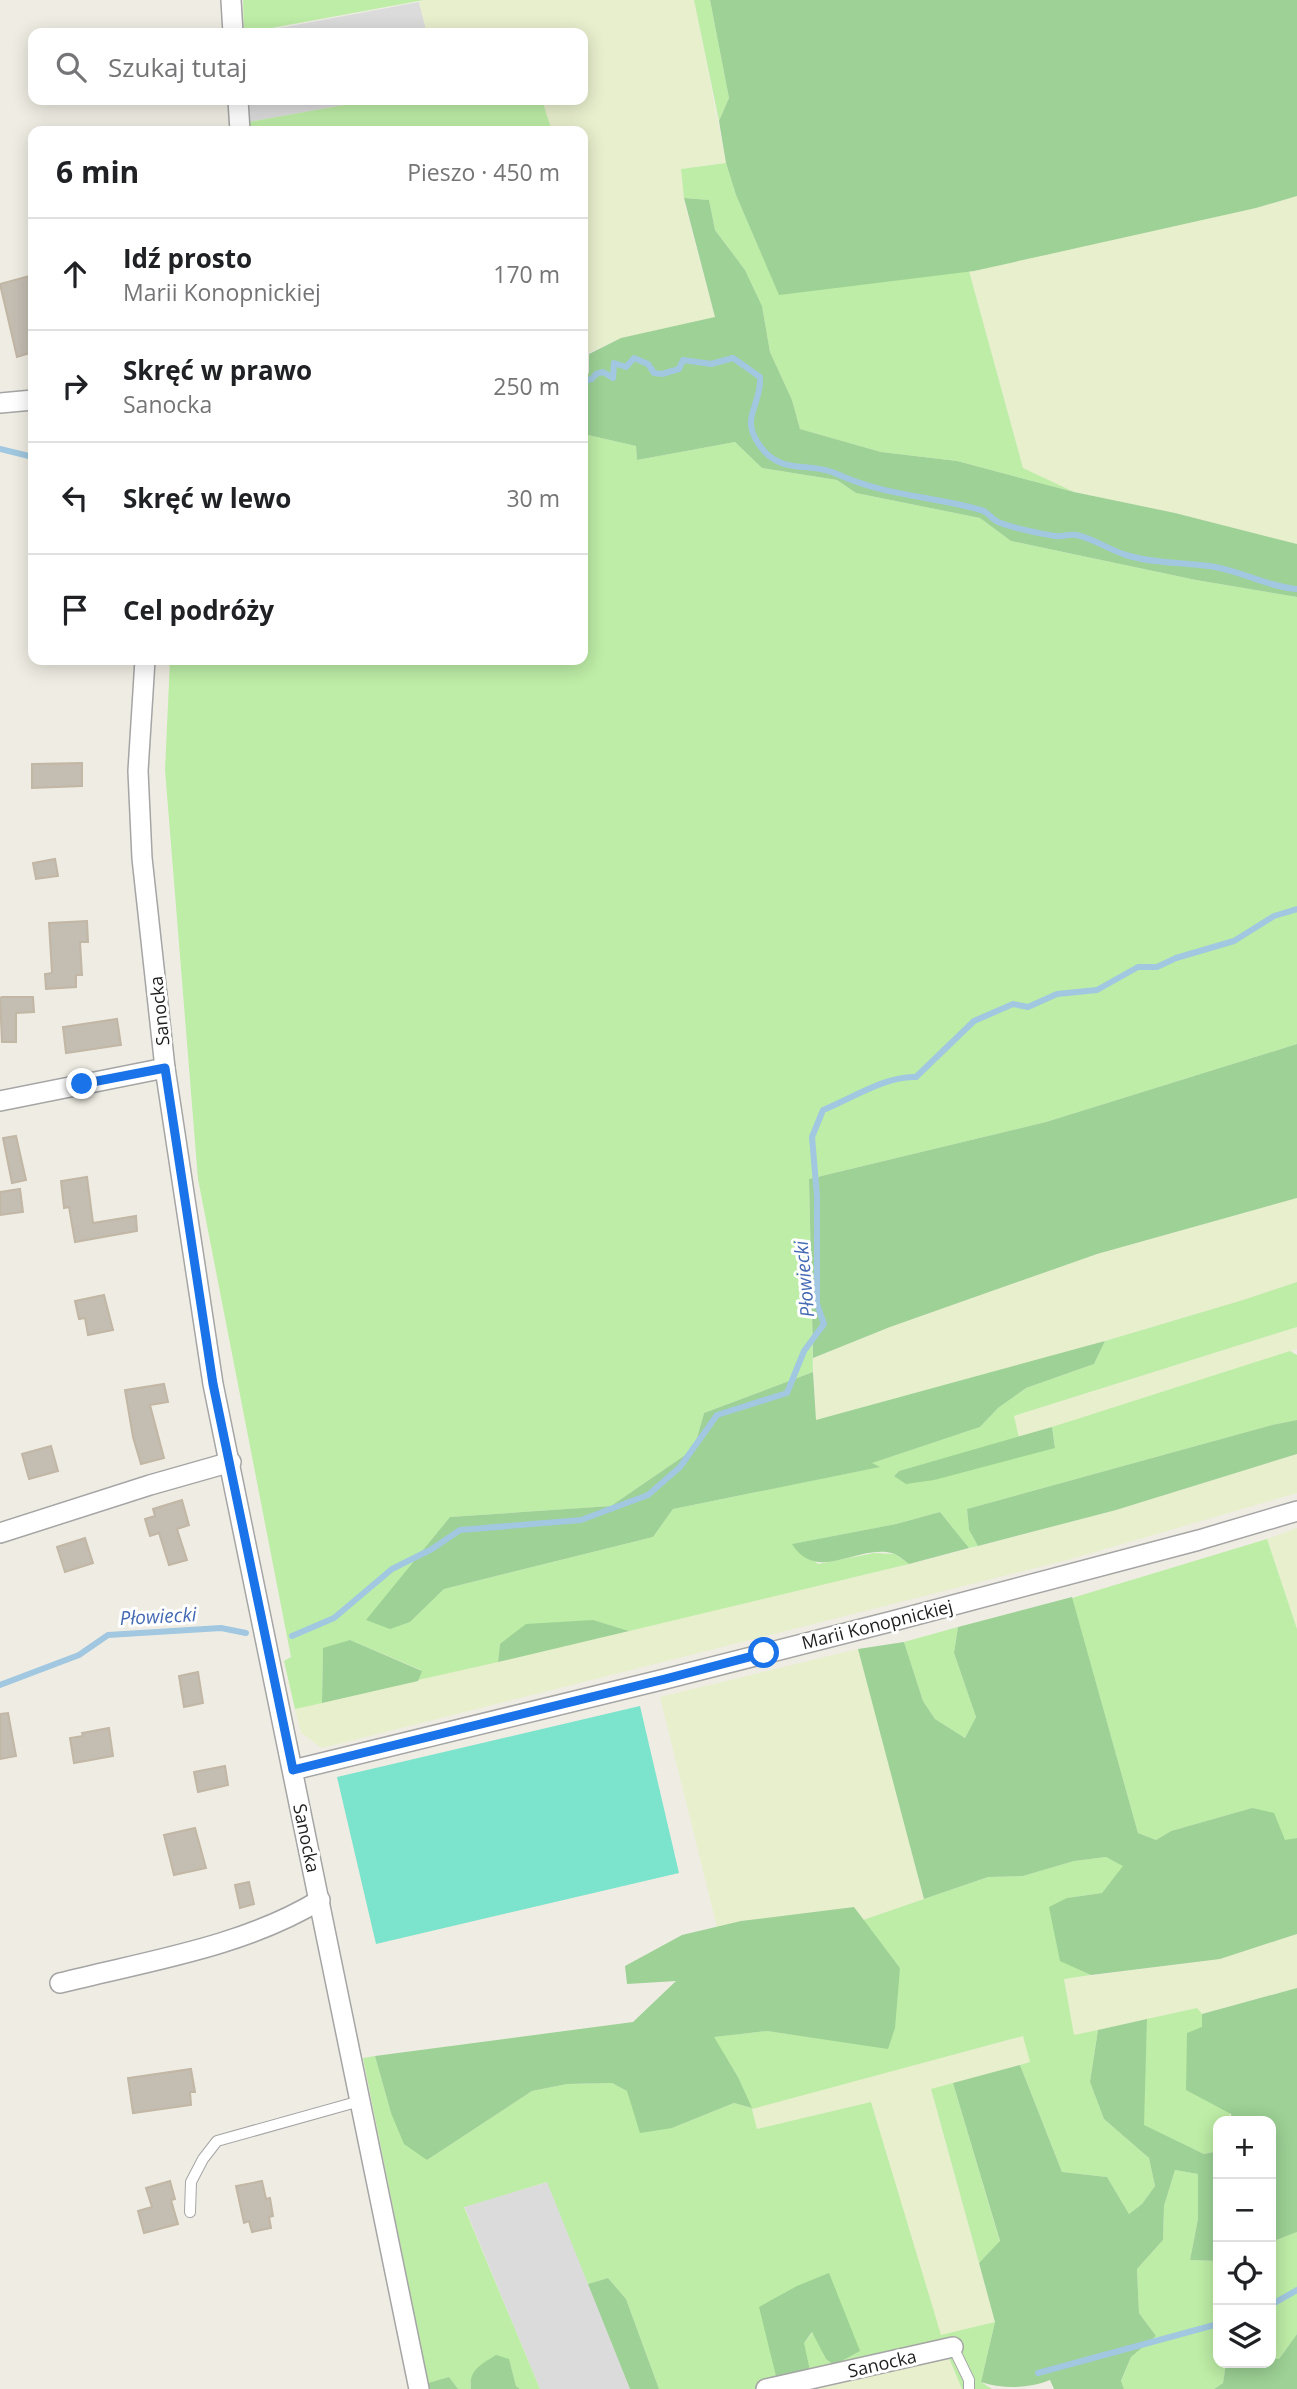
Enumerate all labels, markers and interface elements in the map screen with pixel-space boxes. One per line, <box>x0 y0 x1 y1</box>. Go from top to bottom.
search box <box>28 28 588 105</box>
icon: search <box>52 48 90 86</box>
text: Szukaj tutaj <box>108 49 247 85</box>
text: 6 min <box>56 151 139 192</box>
text: Pieszo · 450 m <box>407 156 560 188</box>
text: Idź prosto <box>123 240 252 276</box>
icon: ahead <box>56 255 94 293</box>
text: 170 m <box>493 258 560 290</box>
text: Marii Konopnickiej <box>123 276 321 308</box>
text: Skręć w prawo <box>123 352 312 388</box>
icon: right <box>56 367 94 405</box>
text: 250 m <box>493 370 560 402</box>
text: Sanocka <box>123 388 212 420</box>
icon: left <box>56 479 94 517</box>
text: Skręć w lewo <box>123 480 291 516</box>
text: 30 m <box>506 482 560 514</box>
icon: arrive <box>56 591 94 629</box>
text: Cel podróży <box>123 592 274 628</box>
street label: Sanocka <box>143 975 175 1047</box>
route end <box>66 1068 97 1099</box>
water label: Płowiecki <box>788 1238 820 1318</box>
street label: Marii Konopnickiej <box>799 1594 955 1654</box>
water label: Płowiecki <box>119 1601 198 1631</box>
route start <box>748 1637 779 1668</box>
street label: Sanocka <box>288 1801 326 1875</box>
map controls <box>1213 2116 1276 2368</box>
button: + <box>1213 2116 1276 2179</box>
button: − <box>1213 2179 1276 2242</box>
button: locate <box>1213 2242 1276 2305</box>
button: layers <box>1213 2305 1276 2368</box>
street label: Sanocka <box>845 2343 919 2383</box>

